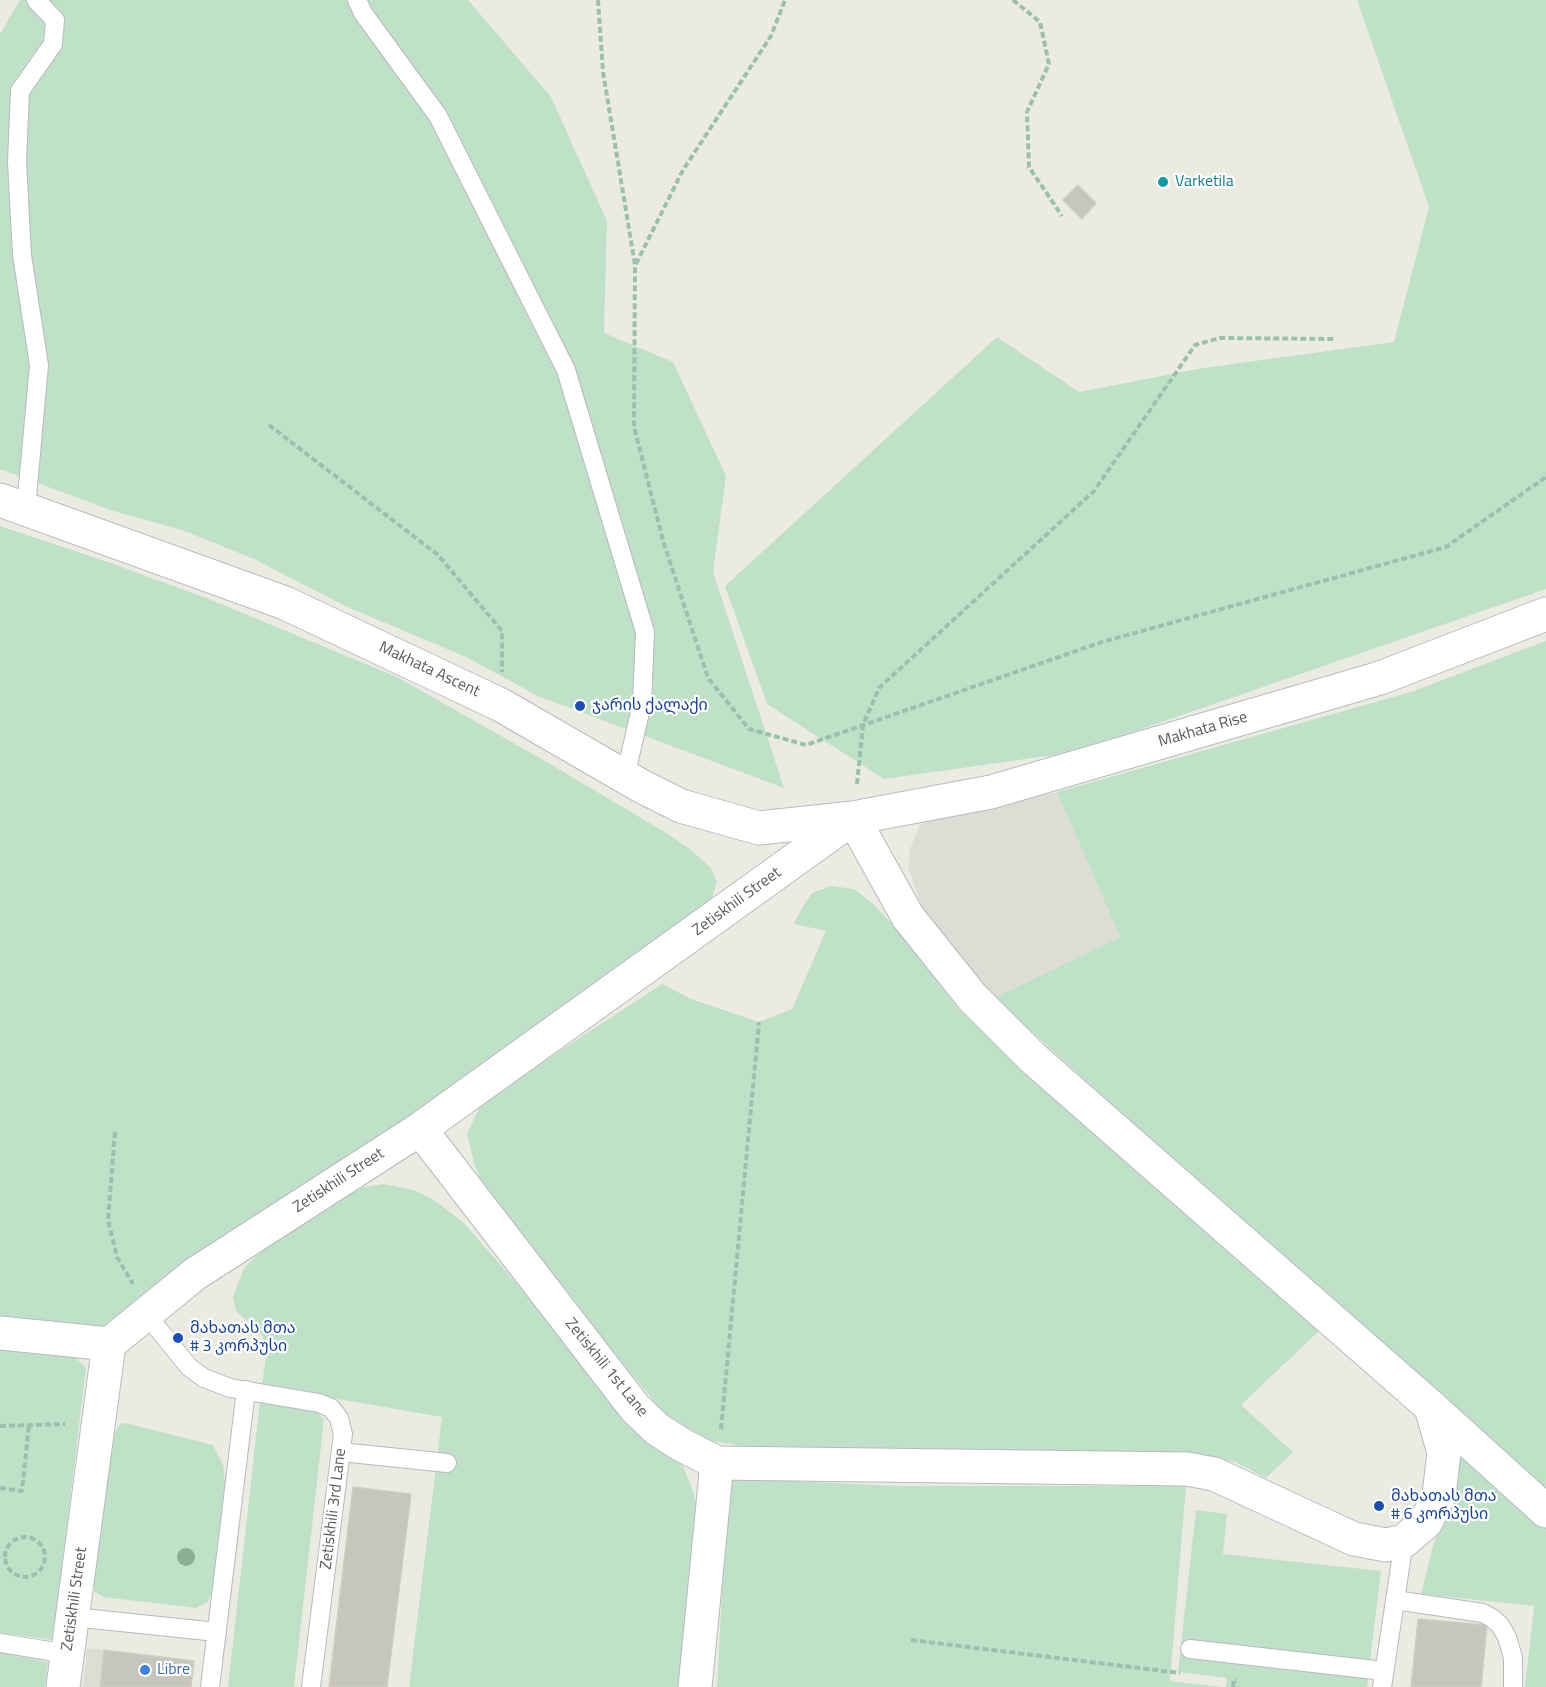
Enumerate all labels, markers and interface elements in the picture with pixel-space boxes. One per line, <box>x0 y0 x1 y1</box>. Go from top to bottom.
place label: Varketila <box>1175 172 1234 192</box>
marker: Varketila <box>1156 175 1170 189</box>
street label: Makhata Ascent <box>376 638 482 702</box>
place label: ჯარის ქალაქი <box>592 696 708 716</box>
marker: ჯარის ქალაქი <box>573 699 587 713</box>
street label: Makhata Rise <box>1156 708 1250 752</box>
street label: Zetiskhili Street <box>689 863 785 941</box>
street label: Zetiskhili Street <box>290 1144 388 1218</box>
street label: Zetiskhili 1st Lane <box>560 1315 652 1421</box>
place label: მახათას მთა # 3 კორპუსი <box>190 1319 296 1357</box>
marker: მახათას მთა # 3 კორპუსი <box>171 1331 185 1345</box>
street label: Zetiskhili 3rd Lane <box>317 1447 351 1571</box>
place label: მახათას მთა # 6 კორპუსი <box>1391 1487 1497 1525</box>
marker: მახათას მთა # 6 კორპუსი <box>1372 1499 1386 1513</box>
street label: Zetiskhili Street <box>58 1546 92 1652</box>
place label: Libre <box>157 1660 190 1680</box>
marker: Libre <box>138 1663 152 1677</box>

